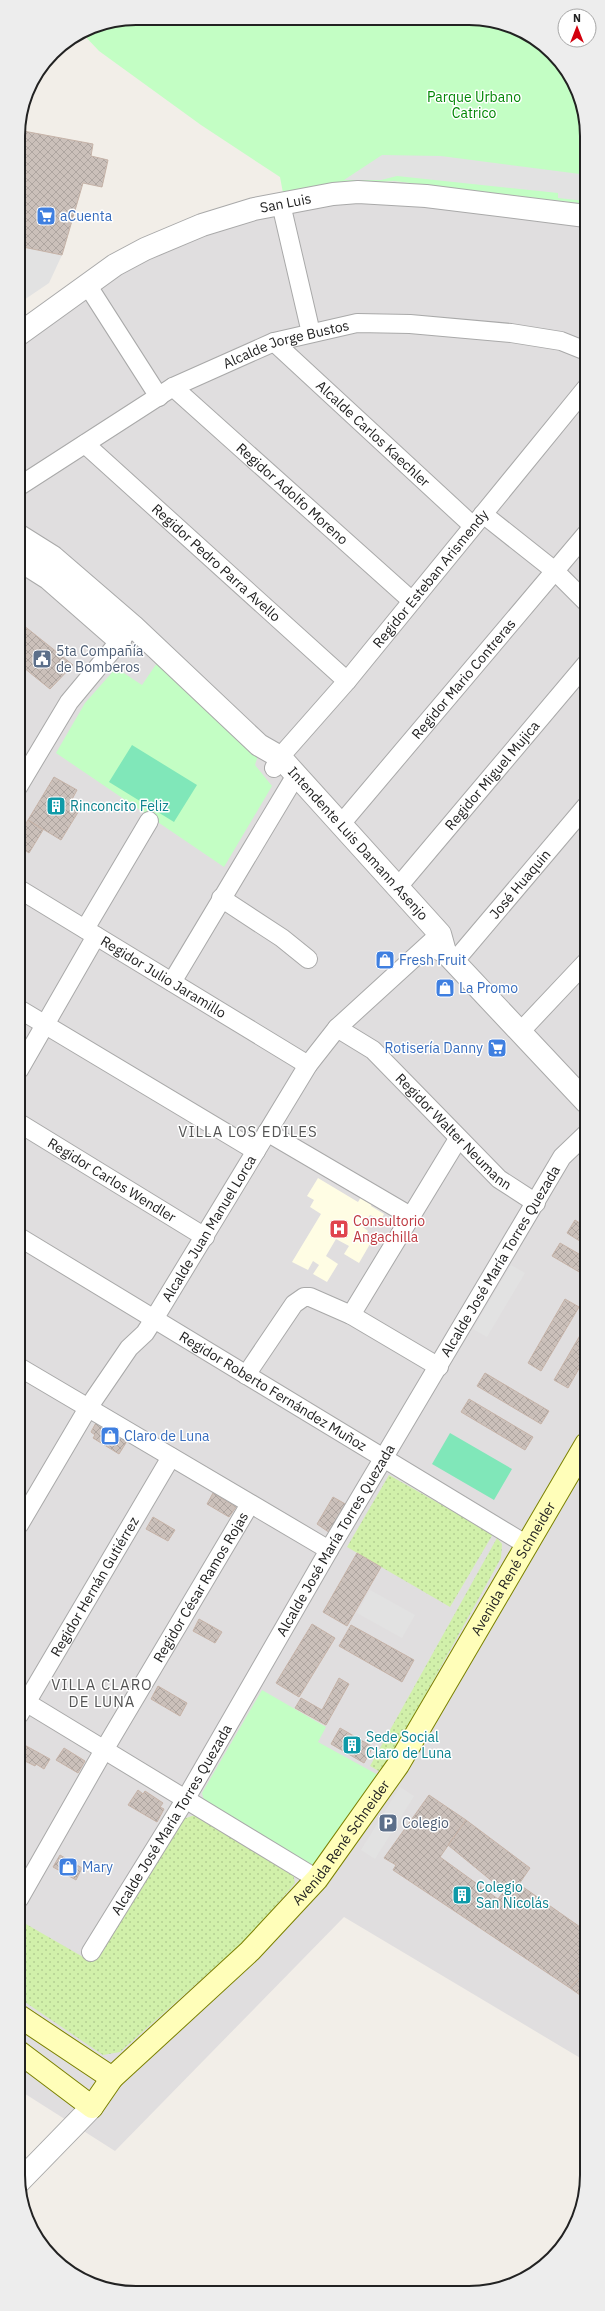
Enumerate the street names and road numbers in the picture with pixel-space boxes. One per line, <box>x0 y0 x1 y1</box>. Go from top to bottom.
street label: San Luis <box>258 189 313 217</box>
street label: Alcalde Jorge Bustos <box>220 316 351 373</box>
street label: Alcalde Carlos Kaechler <box>312 377 434 491</box>
street label: Regidor Adolfo Moreno <box>233 439 352 549</box>
street label: Regidor Pedro Parra Avello <box>148 500 285 626</box>
street label: Regidor Esteban Arismendy <box>369 506 492 652</box>
street label: Regidor Mario Contreras <box>408 615 520 743</box>
street label: Regidor Miguel Mujica <box>441 717 544 834</box>
street label: Intendente Luis Damann Asenjo <box>284 763 432 924</box>
street label: José Huaquin <box>485 846 554 923</box>
street label: Regidor Julio Jaramillo <box>97 932 230 1022</box>
street label: Regidor Walter Neumann <box>392 1070 515 1194</box>
street label: Regidor Carlos Wendler <box>44 1134 180 1226</box>
street label: Alcalde Juan Manuel Lorca <box>158 1151 260 1305</box>
street label: Alcalde José María Torres Quezada <box>437 1162 564 1360</box>
street label: Regidor Roberto Fernández Muñoz <box>176 1327 371 1455</box>
street label: Alcalde José María Torres Quezada <box>272 1440 399 1639</box>
street label: Avenida René Schneider <box>467 1498 559 1639</box>
street label: Regidor César Ramos Rojas <box>149 1508 252 1666</box>
street label: Regidor Hernán Gutiérrez <box>46 1513 143 1660</box>
street label: Alcalde José María Torres Quezada <box>107 1721 236 1918</box>
street label: Avenida René Schneider <box>288 1776 394 1909</box>

